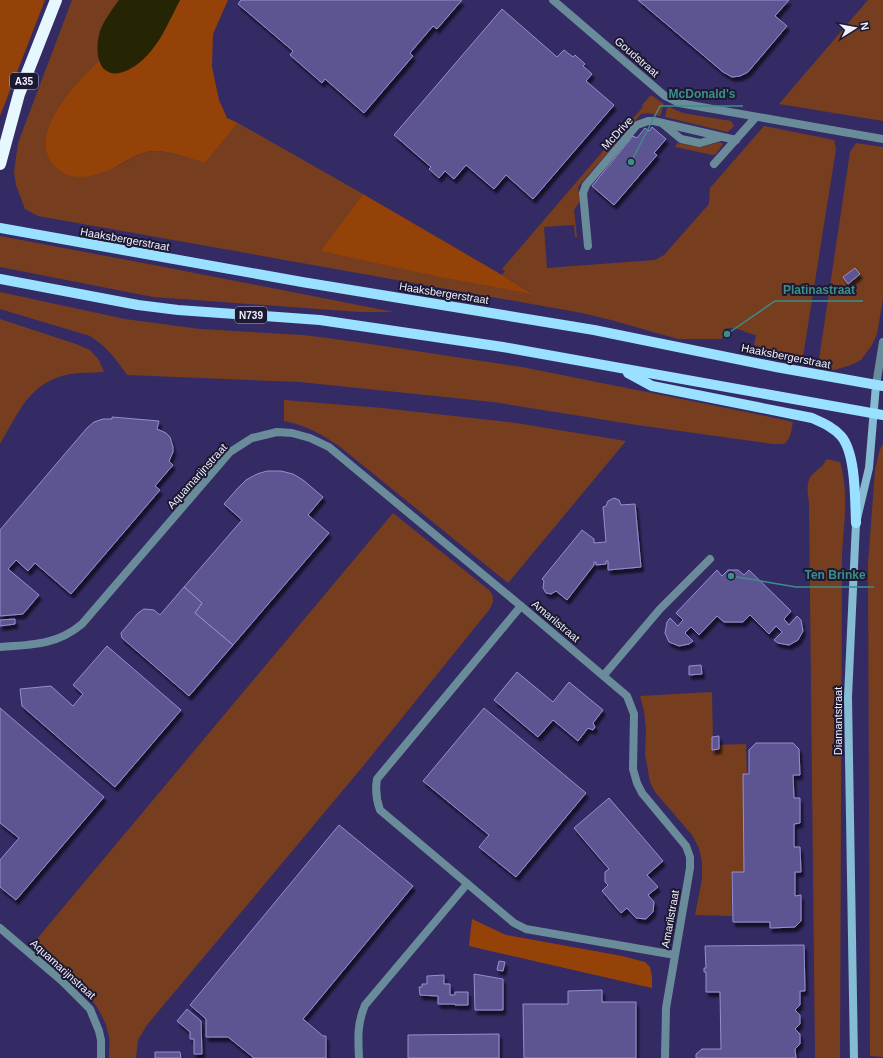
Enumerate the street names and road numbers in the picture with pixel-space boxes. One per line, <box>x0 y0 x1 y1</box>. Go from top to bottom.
street label: Goudstraat <box>613 35 661 79</box>
road number: A35 <box>10 73 38 89</box>
street label: McDrive <box>599 114 635 152</box>
street label: Haaksbergerstraat <box>79 225 171 253</box>
street label: Haaksbergerstraat <box>398 280 490 306</box>
road number: N739 <box>235 307 267 323</box>
street label: Haaksbergerstraat <box>740 341 832 371</box>
street label: Aquamarijnstraat <box>165 441 229 511</box>
street label: Amarilstraat <box>530 598 582 644</box>
street label: Diamantstraat <box>832 687 844 755</box>
street label: Amarilstraat <box>659 889 681 949</box>
street label: Aquamarijnstraat <box>28 937 98 1001</box>

